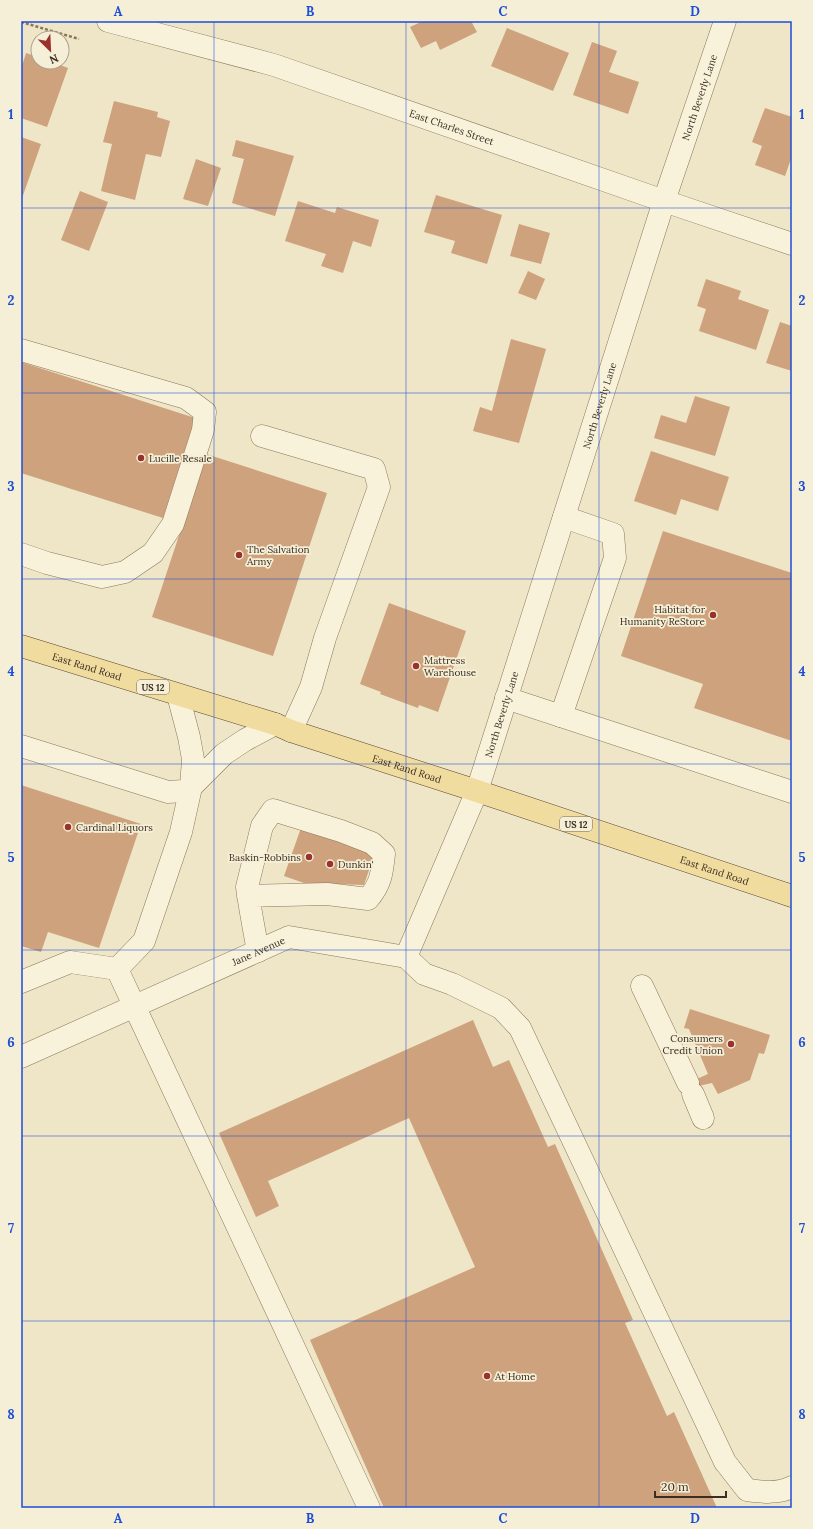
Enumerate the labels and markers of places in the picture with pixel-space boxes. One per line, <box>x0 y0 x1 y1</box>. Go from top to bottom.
place label: Lucille Resale <box>149 452 213 465</box>
marker: Lucille Resale <box>136 453 146 463</box>
place label: The Salvation Army <box>246 543 310 568</box>
marker: The Salvation Army <box>234 550 244 560</box>
place label: Habitat for Humanity ReStore <box>620 603 706 628</box>
marker: Habitat for Humanity ReStore <box>708 610 718 620</box>
place label: Mattress Warehouse <box>424 654 477 679</box>
marker: Mattress Warehouse <box>411 661 421 671</box>
place label: Cardinal Liquors <box>76 821 153 834</box>
marker: Cardinal Liquors <box>63 822 73 832</box>
place label: Baskin-Robbins <box>229 851 301 864</box>
marker: Baskin-Robbins <box>304 852 314 862</box>
place label: Dunkin' <box>338 858 374 871</box>
marker: Dunkin' <box>325 859 335 869</box>
place label: Consumers Credit Union <box>663 1032 723 1057</box>
marker: Consumers Credit Union <box>726 1039 736 1049</box>
place label: At Home <box>494 1370 536 1383</box>
marker: At Home <box>482 1371 492 1381</box>

